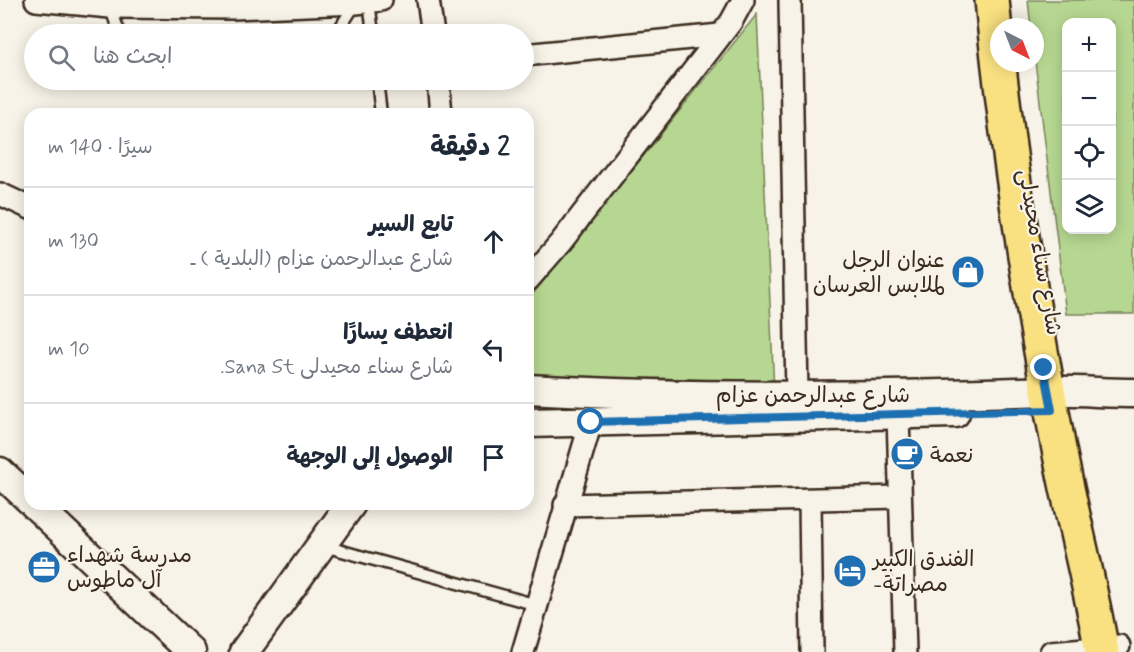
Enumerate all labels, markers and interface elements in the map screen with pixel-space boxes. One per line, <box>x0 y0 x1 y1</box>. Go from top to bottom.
north arrow <box>990 18 1044 72</box>
map controls <box>1062 18 1116 234</box>
button: + <box>1062 18 1116 72</box>
search box <box>24 24 534 90</box>
icon: search <box>45 41 78 74</box>
text: ابحث هنا <box>93 43 173 71</box>
button: − <box>1062 72 1116 126</box>
button: locate <box>1062 126 1116 180</box>
text: 2 دقيقة <box>430 131 510 165</box>
text: سيرًا · 140 m <box>48 134 153 161</box>
street label: شارع سناء محيدلى <box>1011 167 1067 338</box>
button: layers <box>1062 180 1116 234</box>
text: تابع السير <box>369 211 453 239</box>
icon: ahead <box>477 225 510 258</box>
text: 130 m <box>48 228 99 255</box>
text: شارع عبدالرحمن عزام (البلدية ) ـ <box>191 246 453 273</box>
place label: عنوان الرجل لملابس العرسان <box>813 247 945 300</box>
shop icon: عنوان الرجل لملابس العرسان <box>950 254 986 290</box>
text: انعطف يسارًا <box>343 319 453 347</box>
icon: left <box>477 333 510 366</box>
text: 10 m <box>48 336 90 363</box>
text: شارع سناء محيدلى Sana St. <box>220 354 453 381</box>
route end <box>1030 354 1056 380</box>
street label: شارع عبدالرحمن عزام <box>716 382 910 411</box>
route start <box>577 408 603 434</box>
cafe icon: نعمة <box>889 436 925 472</box>
icon: arrive <box>477 441 510 474</box>
place label: نعمة <box>930 442 974 470</box>
text: الوصول إلى الوجهة <box>286 443 453 471</box>
place label: مدرسة شهداء آل ماطوس <box>67 542 192 595</box>
place label: الفندق الكبير -مصراتة <box>871 546 975 599</box>
office icon: مدرسة شهداء آل ماطوس <box>26 549 62 585</box>
hotel icon: الفندق الكبير -مصراتة <box>832 553 868 589</box>

